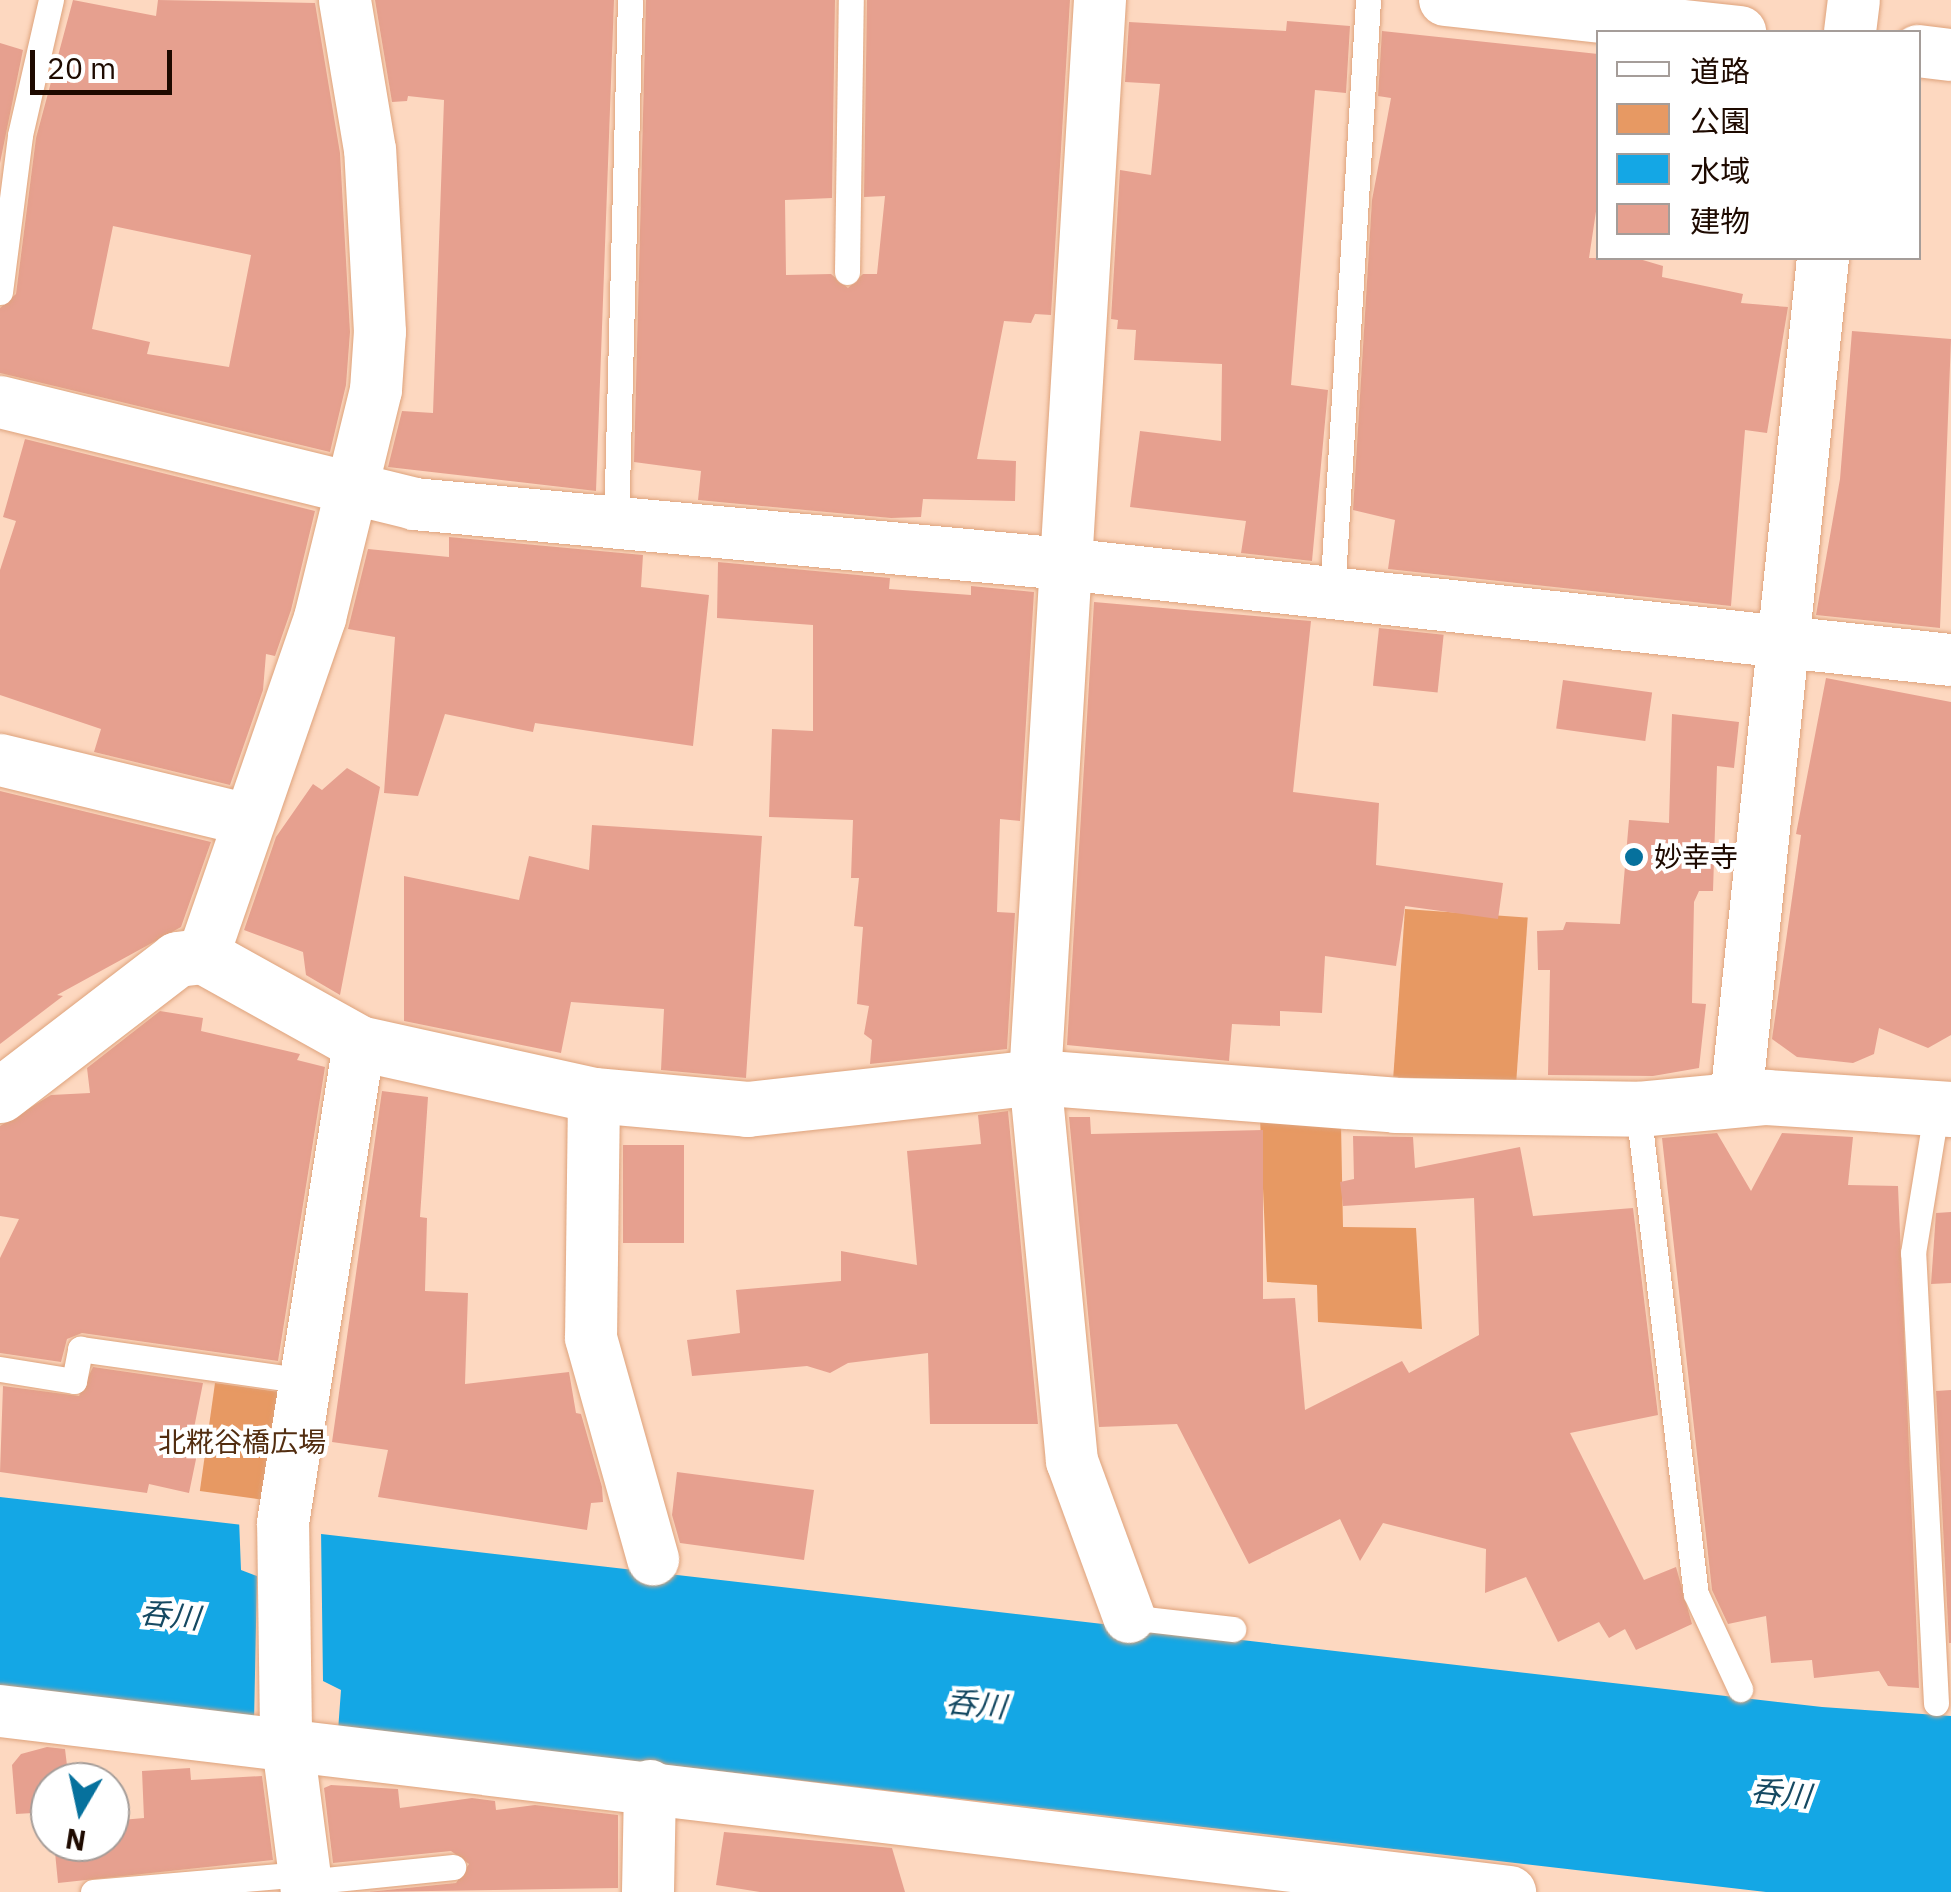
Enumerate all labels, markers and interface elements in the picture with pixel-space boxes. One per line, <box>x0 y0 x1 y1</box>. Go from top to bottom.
scale bar <box>35 30 178 92</box>
legend <box>1596 30 1921 260</box>
text: 20 m <box>47 48 116 87</box>
text: 道路 <box>1690 51 1750 90</box>
text: 公園 <box>1690 101 1750 140</box>
text: 水域 <box>1690 151 1750 190</box>
text: 建物 <box>1690 201 1750 240</box>
place label: 妙幸寺 <box>1654 840 1738 874</box>
marker: 妙幸寺 <box>1623 846 1645 868</box>
park label: 北糀谷橋広場 <box>158 1425 326 1459</box>
water label: 呑川 <box>138 1594 202 1636</box>
water label: 呑川 <box>944 1683 1008 1725</box>
north arrow <box>30 1762 130 1862</box>
water label: 呑川 <box>1749 1772 1813 1814</box>
text: N <box>63 1820 88 1860</box>

